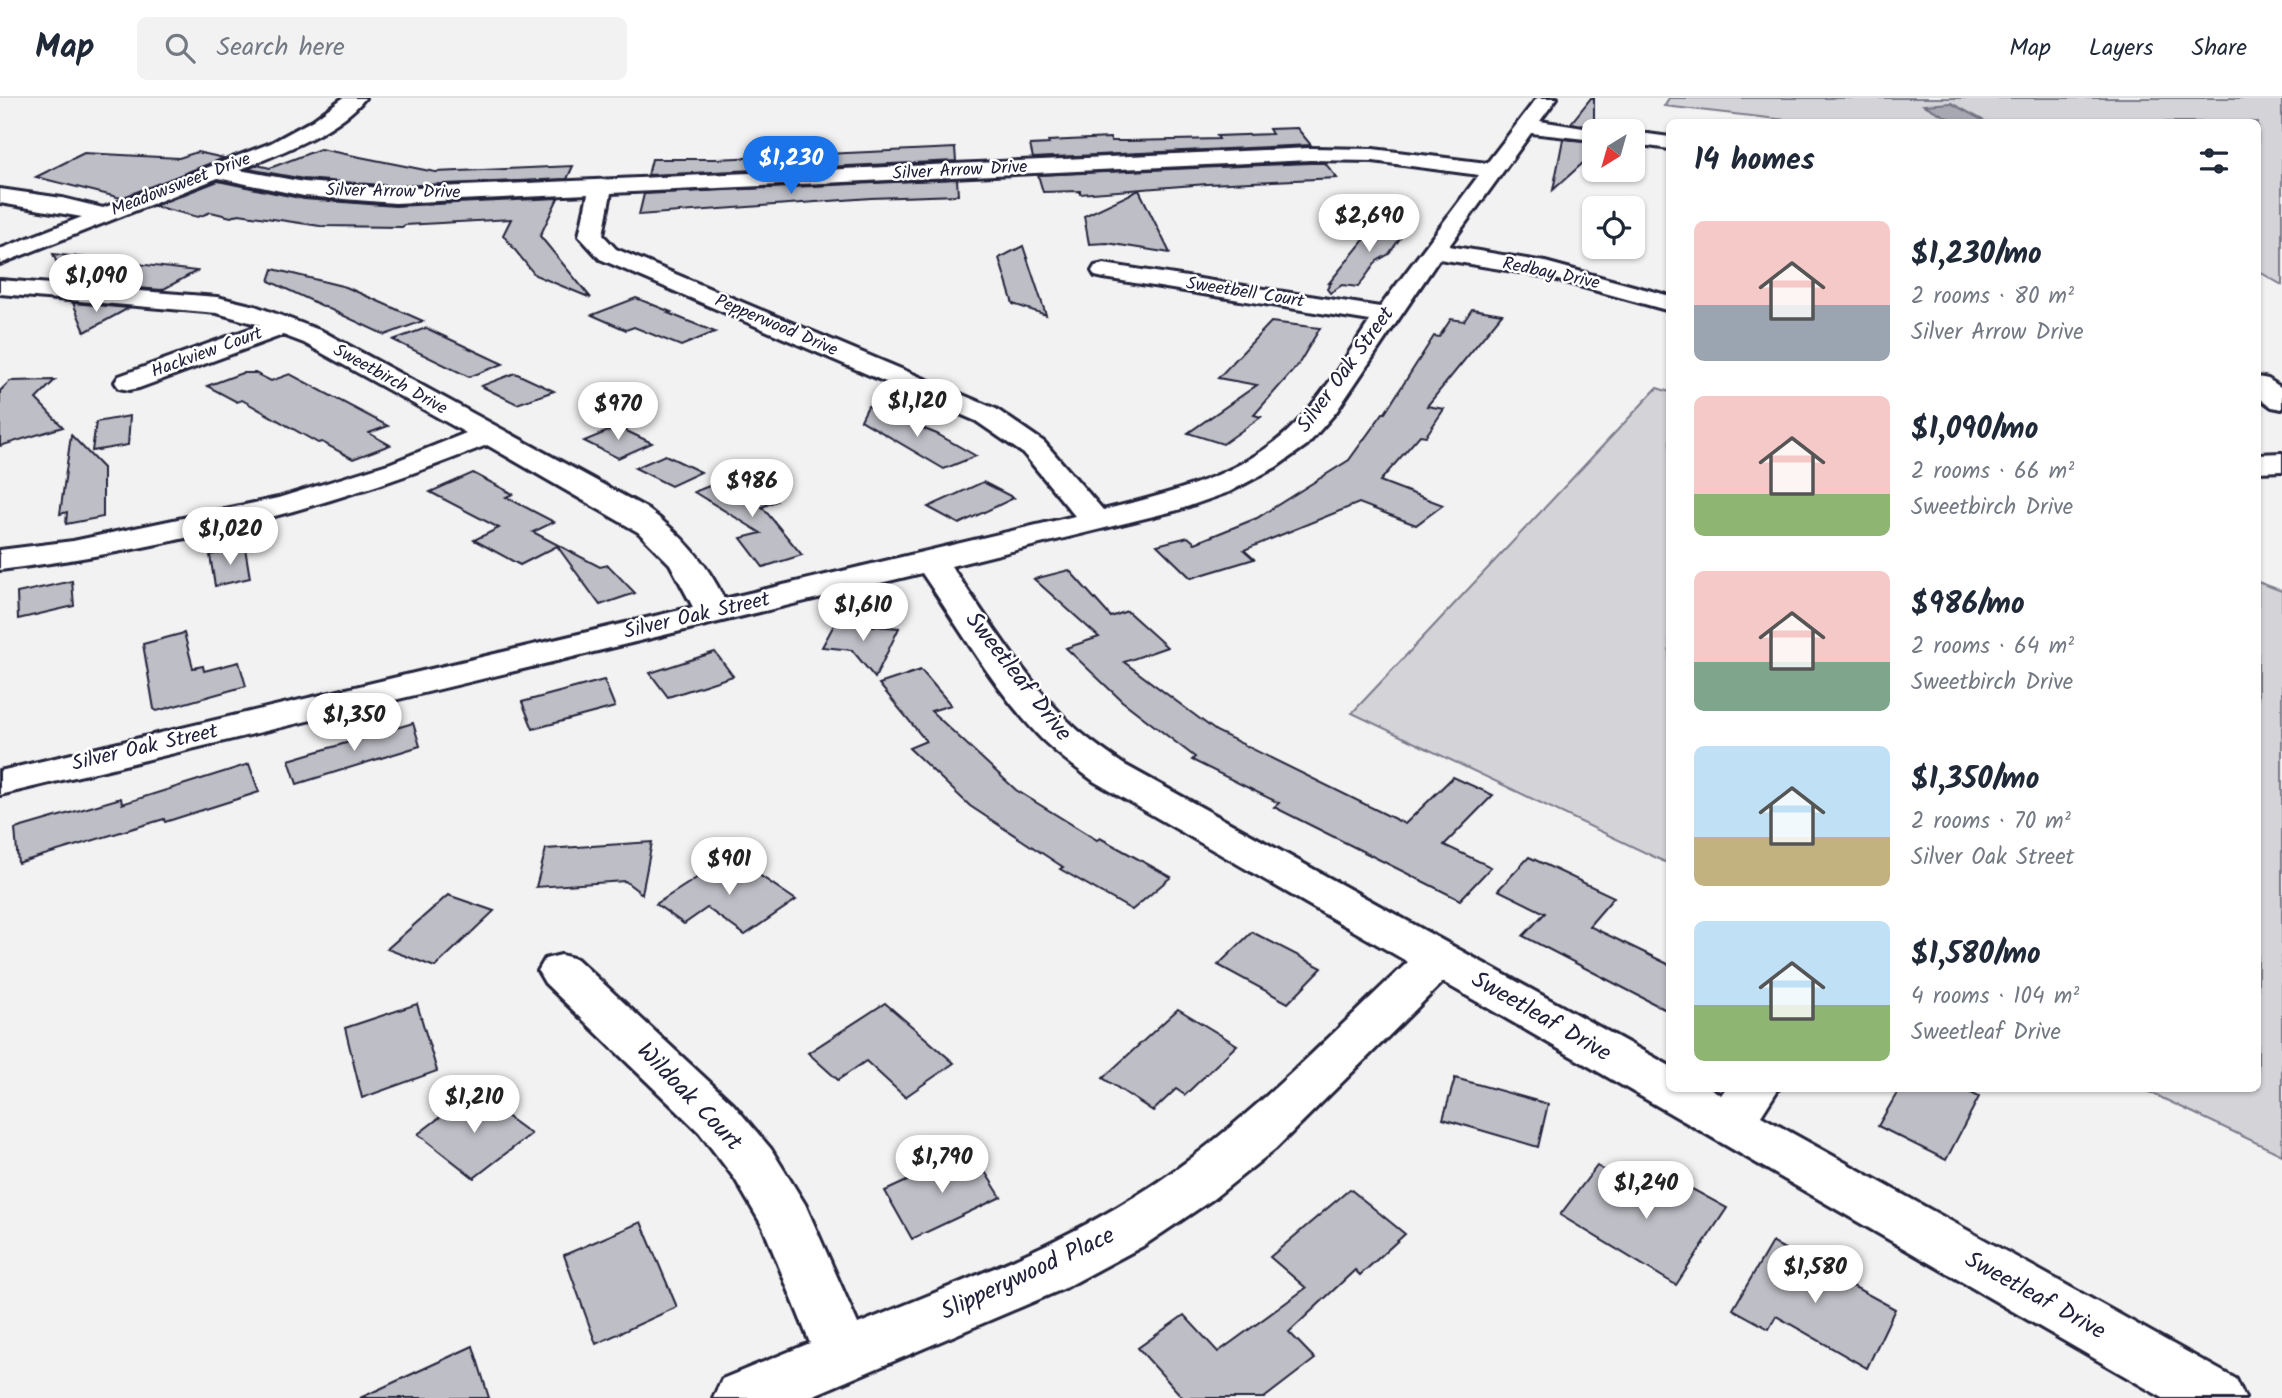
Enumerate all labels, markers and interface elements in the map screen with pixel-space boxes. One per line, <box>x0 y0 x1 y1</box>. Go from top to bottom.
search box <box>137 17 627 80</box>
text: Map <box>35 22 95 75</box>
text: Search here <box>217 27 345 69</box>
icon: search <box>161 29 199 67</box>
text: Map <box>2009 29 2051 68</box>
text: Layers <box>2089 29 2153 68</box>
text: Share <box>2191 29 2247 68</box>
north arrow <box>1582 119 1645 182</box>
map controls <box>1582 119 1645 259</box>
pin: $1,230 <box>734 136 848 196</box>
text: 14 homes <box>1694 137 1815 185</box>
text: $1,230 <box>759 141 823 177</box>
icon: filters <box>2195 142 2233 180</box>
street label: Meadowsweet Drive <box>107 145 255 225</box>
street label: Silver Arrow Drive <box>892 153 1028 189</box>
street label: Silver Arrow Drive <box>325 176 461 208</box>
pin: $2,690 <box>1312 194 1426 254</box>
button: locate <box>1582 196 1645 259</box>
text: $2,690 <box>1335 199 1403 235</box>
text: $1,230/mo <box>1911 231 2042 279</box>
icon: home <box>1750 249 1834 333</box>
street label: Redbay Drive <box>1500 250 1602 298</box>
pin: $1,090 <box>39 254 153 314</box>
text: $1,090 <box>65 259 127 295</box>
street label: Sweetbell Court <box>1184 269 1307 317</box>
text: 2 rooms · 80 m² <box>1911 279 2074 315</box>
street label: Pepperwood Drive <box>710 287 842 365</box>
street label: Silver Oak Street <box>1289 299 1404 440</box>
text: Silver Arrow Drive <box>1911 315 2084 351</box>
street label: Hackview Court <box>147 319 268 387</box>
street label: Sweetbirch Drive <box>327 337 453 423</box>
pin: $1,120 <box>860 380 974 439</box>
pin: $970 <box>577 382 659 442</box>
text: $1,120 <box>888 384 946 420</box>
text: $970 <box>594 387 642 423</box>
text: $1,090/mo <box>1911 406 2038 454</box>
icon: home <box>1750 424 1834 508</box>
text: 2 rooms · 66 m² <box>1911 454 2074 490</box>
pin: $986 <box>711 460 793 519</box>
text: $986 <box>726 464 778 500</box>
text: Sweetbirch Drive <box>1911 490 2073 526</box>
pin: $1,020 <box>173 508 287 567</box>
text: $1,020 <box>198 512 262 548</box>
text: $986/mo <box>1911 581 2025 629</box>
street label: Silver Oak Street <box>621 583 774 649</box>
pin: $1,610 <box>806 584 920 643</box>
text: $1,610 <box>834 588 892 624</box>
icon: home <box>1750 599 1834 683</box>
street label: Sweetleaf Drive <box>954 603 1082 751</box>
text: 2 rooms · 64 m² <box>1911 629 2074 665</box>
text: Sweetbirch Drive <box>1911 665 2073 701</box>
pin: $1,350 <box>297 694 411 753</box>
text: $1,350 <box>323 698 385 734</box>
street label: Silver Oak Street <box>69 715 222 781</box>
text: $1,350/mo <box>1911 756 2039 804</box>
icon: home <box>1750 774 1834 858</box>
text: 2 rooms · 70 m² <box>1911 804 2071 840</box>
pin: $901 <box>688 838 770 897</box>
text: Silver Oak Street <box>1911 840 2074 876</box>
text: $901 <box>707 842 751 878</box>
text: $1,580/mo <box>1911 931 2041 979</box>
icon: home <box>1750 949 1834 1033</box>
street label: Sweetleaf Drive <box>1464 961 1619 1073</box>
text: 4 rooms · 104 m² <box>1911 979 2079 1015</box>
text: Sweetleaf Drive <box>1911 1015 2061 1051</box>
street label: Wildoak Court <box>627 1033 752 1161</box>
pin: $1,210 <box>417 1076 531 1135</box>
text: $1,210 <box>445 1080 503 1116</box>
pin: $1,790 <box>885 1136 999 1195</box>
text: $1,790 <box>912 1140 972 1176</box>
pin: $1,240 <box>1589 1162 1703 1221</box>
text: $1,240 <box>1614 1166 1678 1202</box>
street label: Slipperywood Place <box>934 1216 1122 1331</box>
street label: Sweetleaf Drive <box>1957 1241 2113 1351</box>
pin: $1,580 <box>1758 1246 1872 1305</box>
text: $1,580 <box>1783 1250 1847 1286</box>

